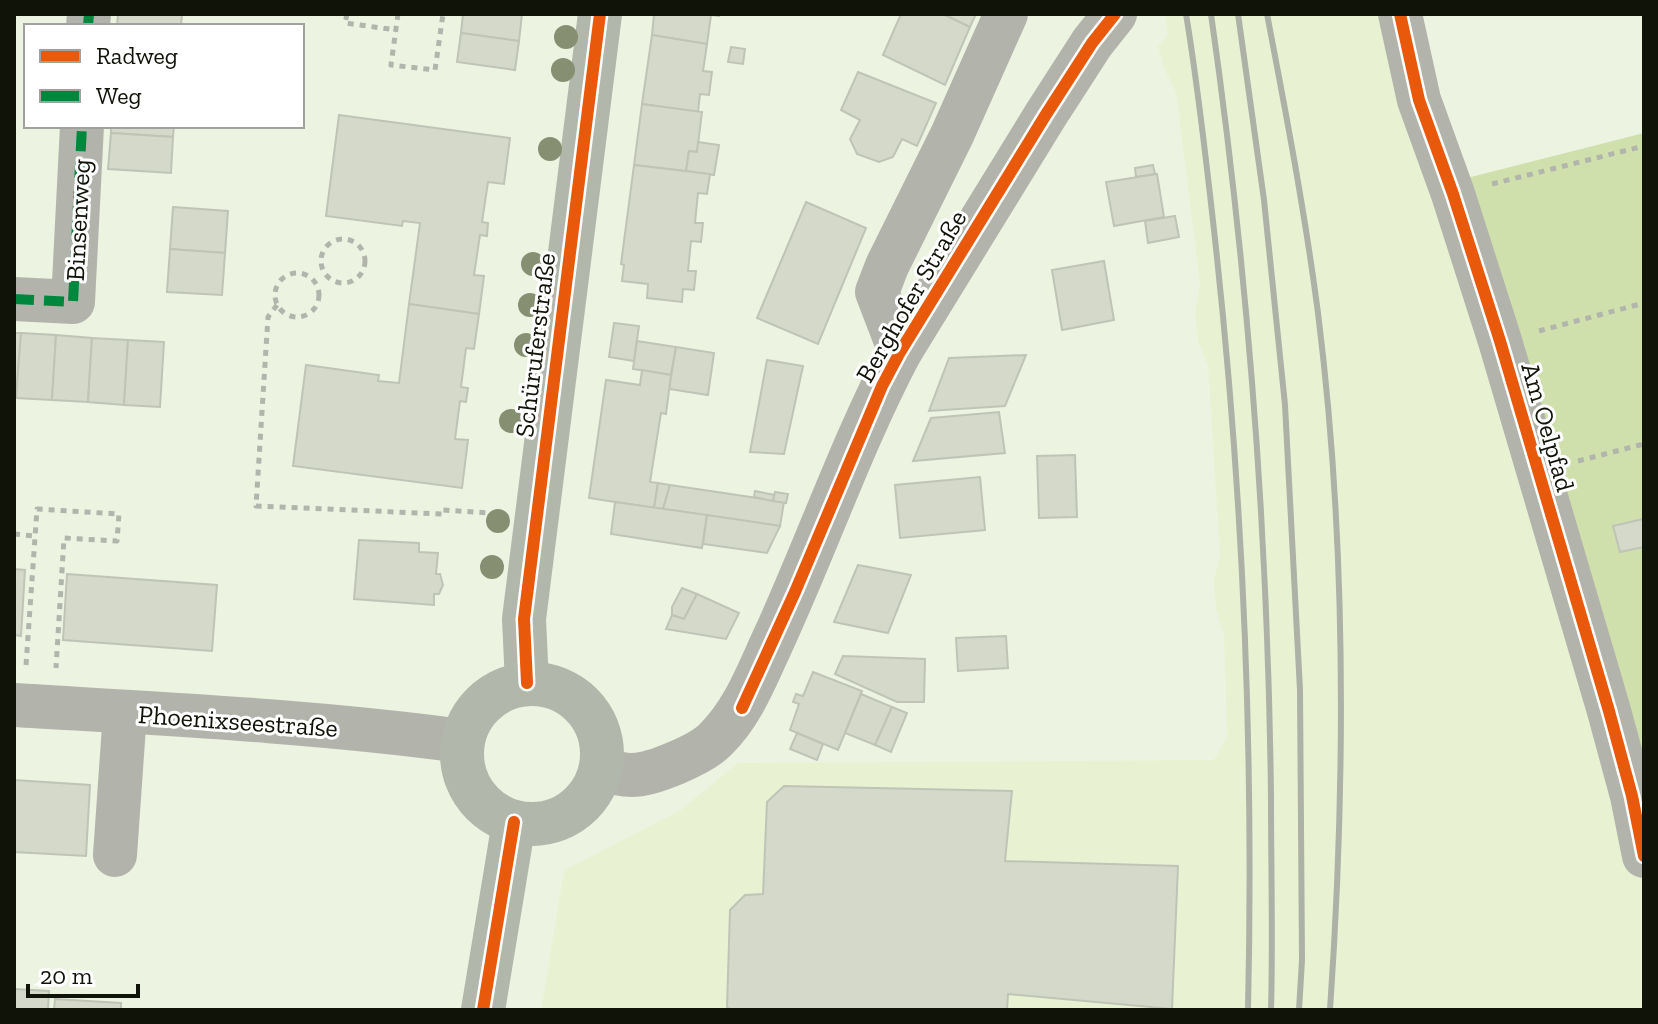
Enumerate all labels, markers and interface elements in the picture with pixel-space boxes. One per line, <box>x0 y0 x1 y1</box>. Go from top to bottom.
legend <box>24 24 304 128</box>
text: Radweg <box>96 41 178 70</box>
text: Weg <box>96 81 142 110</box>
street label: Binsenweg <box>59 158 97 282</box>
street label: Berghofer Straße <box>849 204 973 388</box>
street label: Schüruferstraße <box>508 251 562 439</box>
street label: Am Oelpfad <box>1514 359 1582 495</box>
street label: Phoenixseestraße <box>137 698 339 744</box>
scale bar <box>28 948 138 998</box>
text: 20 m <box>40 961 93 990</box>

